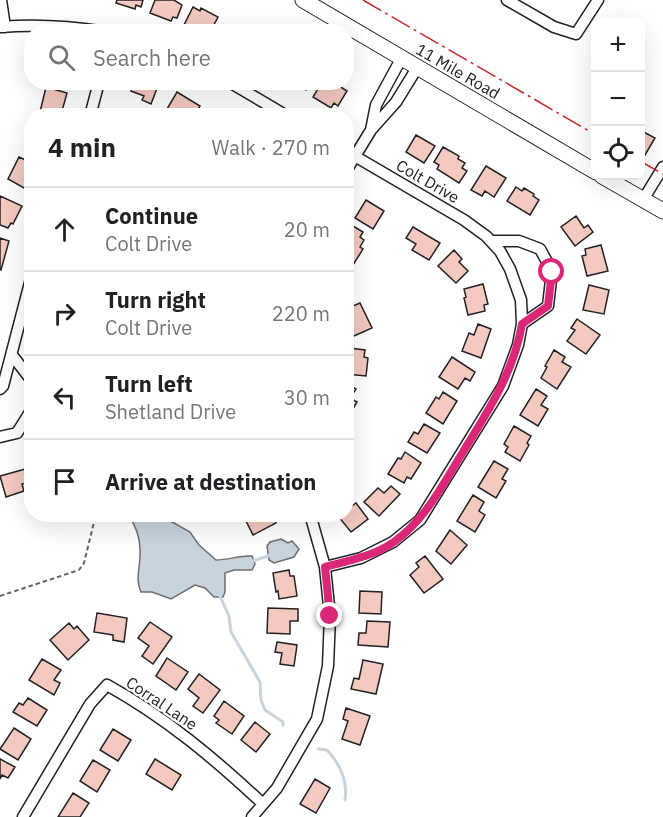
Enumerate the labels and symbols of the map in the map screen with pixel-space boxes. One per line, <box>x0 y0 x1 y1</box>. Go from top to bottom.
street label: 11 Mile Road <box>412 39 504 103</box>
street label: Colt Drive <box>393 155 463 207</box>
route start <box>538 258 564 284</box>
route end <box>316 602 342 628</box>
street label: Corral Lane <box>123 672 202 734</box>

